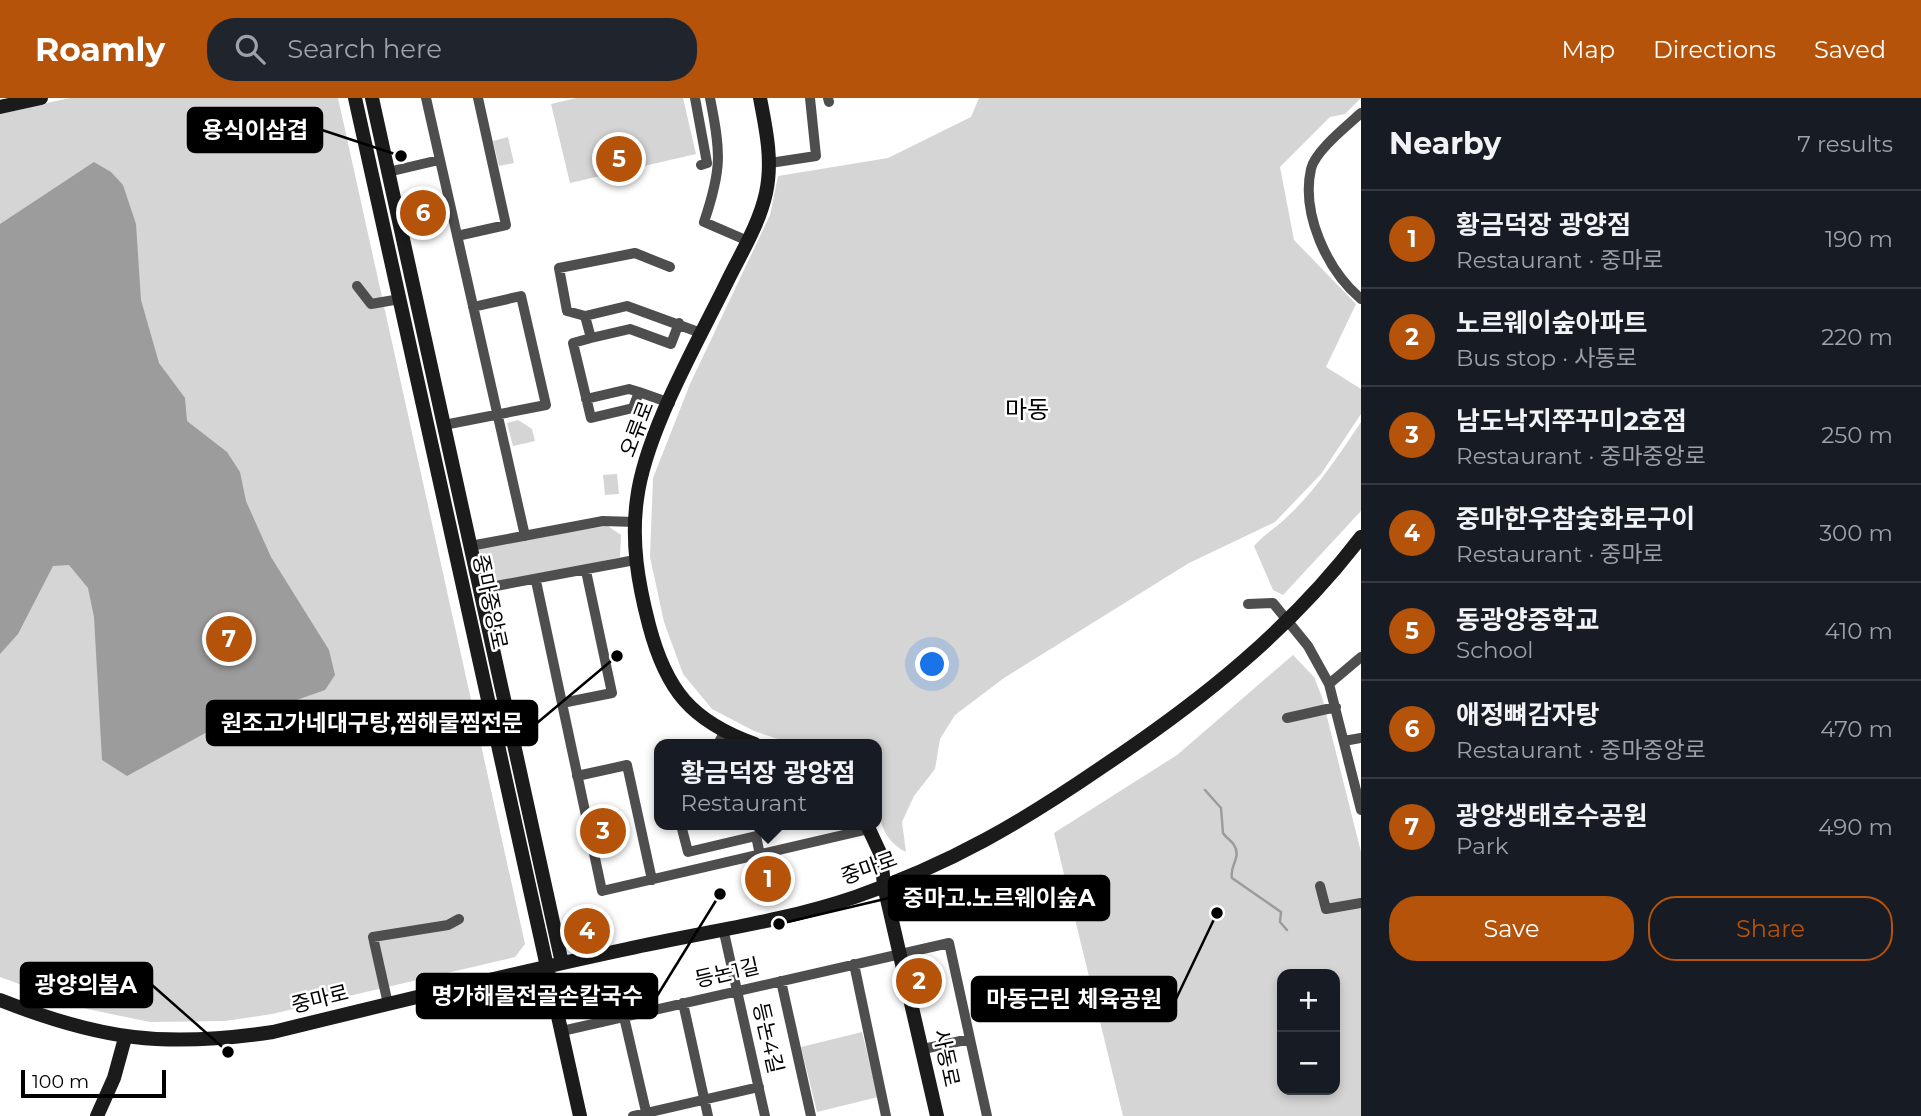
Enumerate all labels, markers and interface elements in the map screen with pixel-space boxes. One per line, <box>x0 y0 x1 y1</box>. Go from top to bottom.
search box <box>207 18 697 81</box>
text: Roamly <box>35 29 165 69</box>
icon: search <box>231 30 269 68</box>
text: Search here <box>287 33 442 65</box>
text: Map <box>1562 35 1615 64</box>
text: Directions <box>1653 35 1776 64</box>
text: Saved <box>1814 35 1886 64</box>
callout: 용식이삼겹 <box>188 108 322 152</box>
text: 용식이삼겹 <box>202 116 308 144</box>
text: Nearby <box>1389 125 1501 162</box>
text: 7 results <box>1797 130 1893 158</box>
pin: 5 <box>596 133 642 185</box>
pin: 6 <box>400 187 446 239</box>
text: 황금덕장 광양점 <box>1456 209 1631 241</box>
text: 1 <box>1407 225 1417 253</box>
text: 190 m <box>1825 225 1893 253</box>
text: Restaurant · 중마로 <box>1456 246 1664 274</box>
text: 노르웨이숲아파트 <box>1456 307 1647 339</box>
text: 2 <box>1405 323 1419 351</box>
text: 220 m <box>1821 323 1893 351</box>
text: Bus stop · 사동로 <box>1456 344 1638 372</box>
district label: 마동 <box>1005 395 1049 424</box>
street label: 오류로 <box>614 397 659 460</box>
text: 남도낙지쭈꾸미2호점 <box>1456 405 1687 437</box>
text: 3 <box>1405 421 1419 449</box>
text: 250 m <box>1821 421 1893 449</box>
text: Restaurant · 중마중앙로 <box>1456 442 1706 470</box>
text: 중마한우참숯화로구이 <box>1456 503 1695 535</box>
text: 4 <box>1404 519 1420 547</box>
text: 300 m <box>1819 519 1893 547</box>
text: Restaurant · 중마로 <box>1456 540 1664 568</box>
street label: 중마중앙로 <box>468 552 513 652</box>
text: 동광양중학교 <box>1456 604 1600 636</box>
pin: 7 <box>206 613 252 665</box>
text: 5 <box>1405 617 1419 645</box>
text: 410 m <box>1824 617 1893 645</box>
text: School <box>1456 636 1534 664</box>
your location <box>915 647 949 681</box>
text: 애정뼈감자탕 <box>1456 699 1600 731</box>
callout: 원조고가네대구탕,찜해물찜전문 <box>207 701 537 745</box>
text: 원조고가네대구탕,찜해물찜전문 <box>221 709 523 737</box>
text: 6 <box>1405 715 1419 743</box>
text: 470 m <box>1820 715 1893 743</box>
text: Restaurant · 중마중앙로 <box>1456 736 1706 764</box>
popup <box>654 739 882 830</box>
text: 황금덕장 광양점 <box>681 757 855 789</box>
text: Restaurant <box>681 789 807 817</box>
text: 광양생태호수공원 <box>1456 800 1647 832</box>
pin: 3 <box>580 805 626 857</box>
text: 7 <box>1405 813 1419 841</box>
text: 490 m <box>1818 813 1893 841</box>
text: Park <box>1456 832 1509 860</box>
street label: 중마로 <box>837 846 900 889</box>
pin: 1 <box>745 853 791 905</box>
callout: 중마고.노르웨이숲A <box>889 876 1109 920</box>
text: 중마고.노르웨이숲A <box>903 884 1096 912</box>
button: Save <box>1389 896 1634 961</box>
button: Share <box>1648 896 1893 961</box>
pin: 4 <box>564 905 610 957</box>
street label: 등논1길 <box>692 953 762 992</box>
pin: 2 <box>896 955 942 1007</box>
callout: 광양의봄A <box>21 963 152 1007</box>
map controls <box>1277 969 1340 1095</box>
button: + <box>1277 969 1340 1032</box>
text: 광양의봄A <box>35 971 138 999</box>
callout: 명가해물전골손칼국수 <box>417 974 657 1018</box>
callout: 마동근린 체육공원 <box>972 977 1176 1021</box>
street label: 중마로 <box>289 979 351 1018</box>
text: 명가해물전골손칼국수 <box>431 982 643 1010</box>
text: 마동근린 체육공원 <box>986 985 1162 1013</box>
street label: 등논4길 <box>748 1000 789 1076</box>
street label: 사동로 <box>928 1027 965 1089</box>
button: − <box>1277 1032 1340 1095</box>
scale bar <box>21 1067 166 1099</box>
text: 100 m <box>32 1070 89 1093</box>

